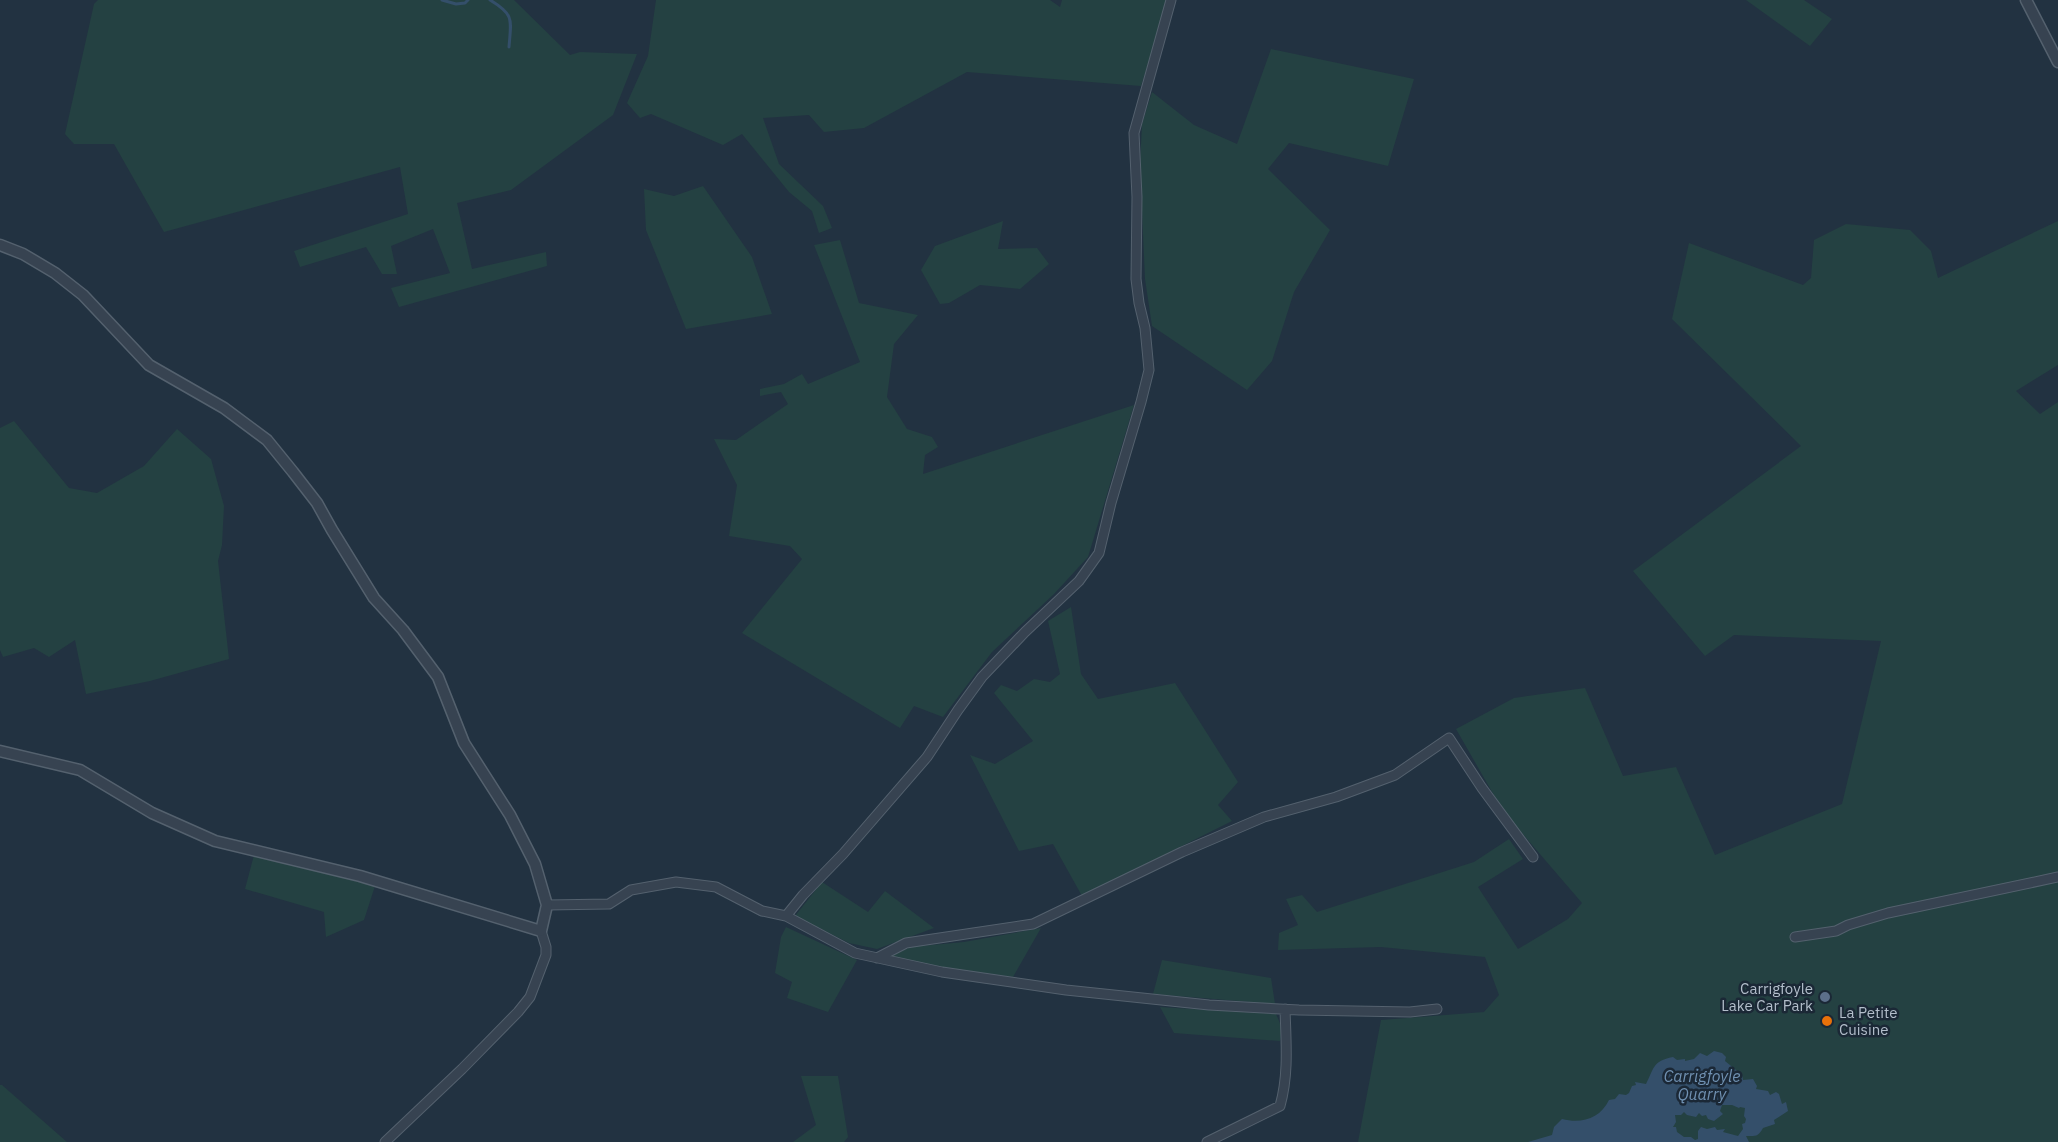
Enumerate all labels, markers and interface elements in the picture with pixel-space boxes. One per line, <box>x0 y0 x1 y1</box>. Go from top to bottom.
place label: Carrigfoyle Lake Car Park <box>1721 979 1813 1015</box>
marker: Carrigfoyle Lake Car Park <box>1818 990 1832 1004</box>
place label: La Petite Cuisine <box>1839 1003 1898 1039</box>
marker: La Petite Cuisine <box>1820 1014 1834 1028</box>
water label: Carrigfoyle Quarry <box>1664 1066 1740 1104</box>

